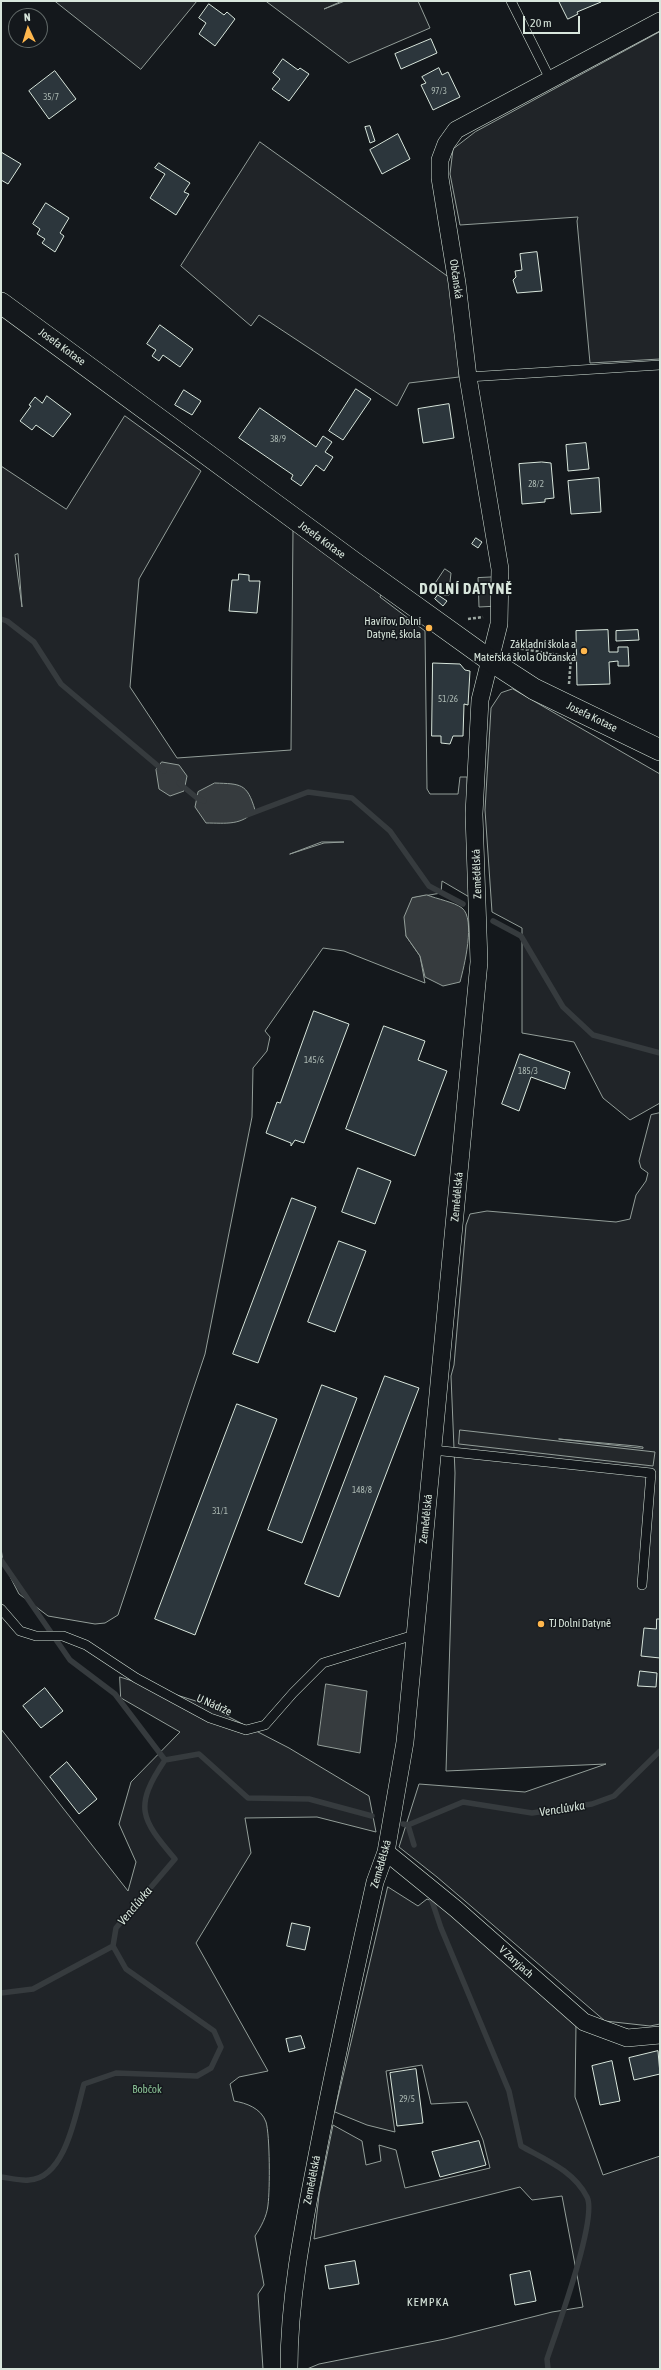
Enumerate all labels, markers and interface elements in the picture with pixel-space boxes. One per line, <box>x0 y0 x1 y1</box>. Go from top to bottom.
north arrow <box>8 8 48 48</box>
scale bar <box>525 8 582 34</box>
text: N <box>24 11 31 23</box>
text: 20 m <box>530 16 552 30</box>
house number: 97/3 <box>431 86 447 96</box>
house number: 35/7 <box>43 92 59 102</box>
street label: Občanská <box>447 258 465 300</box>
street label: Josefa Kotase <box>36 326 88 368</box>
house number: 38/9 <box>270 434 286 444</box>
house number: 28/2 <box>528 479 544 489</box>
street label: Josefa Kotase <box>296 519 348 561</box>
district label: DOLNÍ DATYNĚ <box>419 580 513 598</box>
place label: Havířov, Dolní Datyně, škola <box>364 615 421 641</box>
marker: Havířov, Dolní Datyně, škola <box>424 623 434 633</box>
place label: Základní škola a Mateřská škola Občanská <box>474 638 576 664</box>
marker: Základní škola a Mateřská škola Občanská <box>579 646 589 656</box>
house number: 51/26 <box>438 694 458 704</box>
street label: Josefa Kotase <box>565 699 619 735</box>
street label: Zemědělská <box>470 849 484 899</box>
house number: 145/6 <box>304 1055 324 1065</box>
house number: 185/3 <box>518 1066 538 1076</box>
street label: Zemědělská <box>448 1172 466 1222</box>
house number: 148/8 <box>352 1485 372 1495</box>
street label: Zemědělská <box>417 1494 435 1544</box>
house number: 31/1 <box>212 1506 228 1516</box>
place label: TJ Dolní Datyně <box>549 1617 611 1631</box>
marker: TJ Dolní Datyně <box>536 1619 546 1629</box>
street label: U Nádrže <box>194 1691 234 1719</box>
water label: Venclůvka <box>538 1798 586 1820</box>
street label: Zemědělská <box>368 1838 394 1890</box>
water label: Venclůvka <box>115 1884 155 1928</box>
street label: V Zaryjach <box>496 1943 536 1981</box>
park label: Bobčok <box>132 2083 162 2097</box>
house number: 29/5 <box>399 2094 415 2104</box>
street label: Zemědělská <box>301 2154 323 2206</box>
district label: KEMPKA <box>407 2295 449 2309</box>

